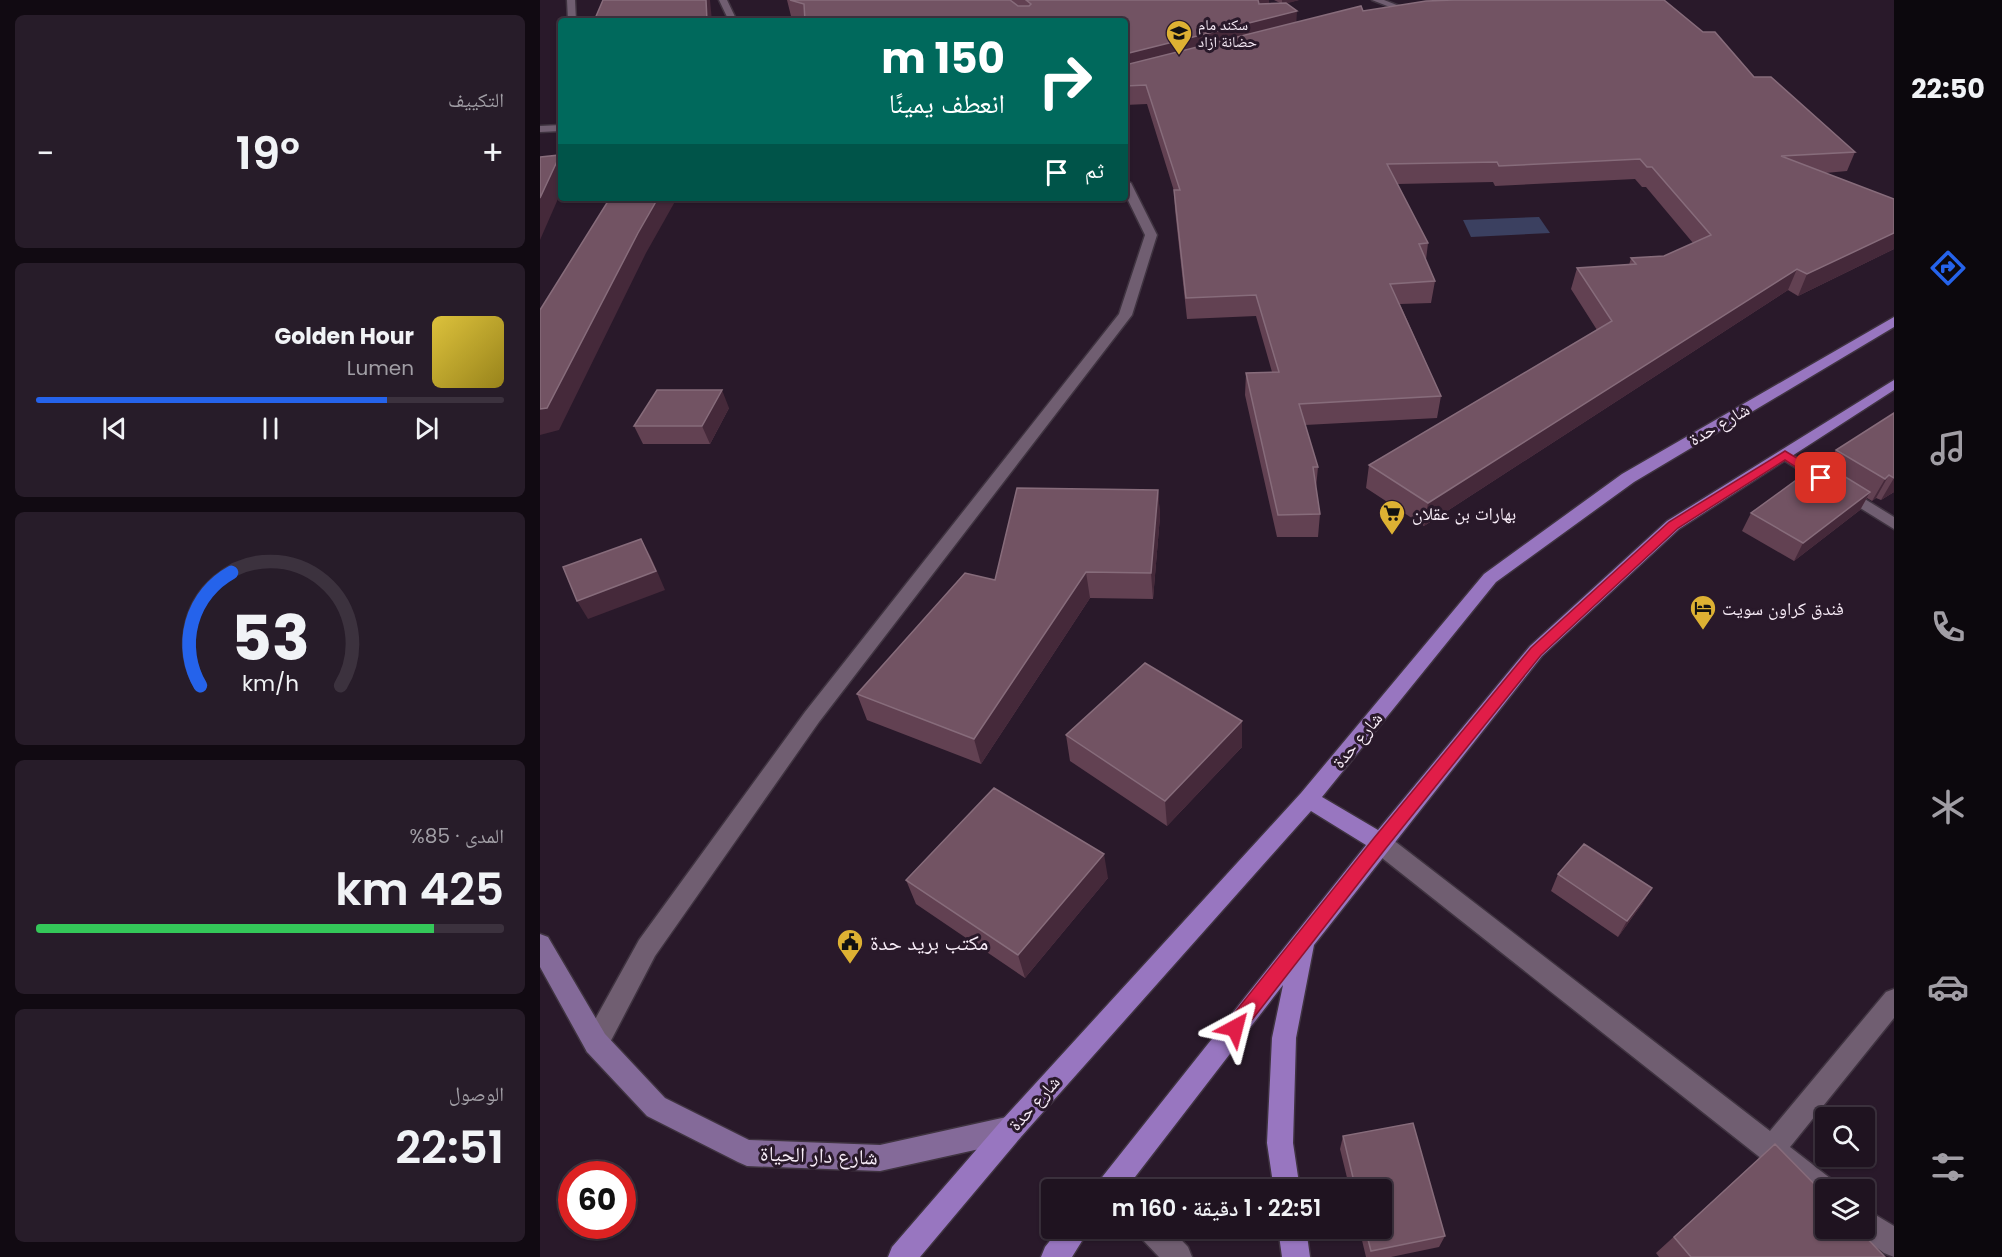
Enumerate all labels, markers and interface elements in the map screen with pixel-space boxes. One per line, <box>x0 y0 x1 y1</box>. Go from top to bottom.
place label: سكند مام حضانة ازاد <box>1198 14 1258 52</box>
school or university icon: سكند مام حضانة ازاد <box>1164 18 1194 56</box>
text: 150 m <box>881 29 1005 88</box>
icon: right <box>1026 42 1104 120</box>
text: 22:50 <box>1911 70 1985 107</box>
text: انعطف يمينًا <box>889 85 1005 122</box>
text: التكييف <box>448 86 504 114</box>
text: 19° <box>236 122 300 185</box>
text: − <box>36 130 54 177</box>
text: + <box>481 130 504 177</box>
text: ثم <box>1085 155 1104 186</box>
icon: arrive <box>1040 156 1073 189</box>
icon: directions <box>1927 247 1969 289</box>
text: Golden Hour <box>274 321 414 352</box>
text: Lumen <box>347 354 414 382</box>
street label: شارع حدة <box>1684 397 1754 451</box>
icon: previous <box>98 412 131 445</box>
icon: pause <box>254 412 287 445</box>
icon: next <box>410 412 443 445</box>
icon: music <box>1927 427 1969 469</box>
pin <box>1795 452 1846 503</box>
icon: arrive <box>1804 461 1837 494</box>
supermarket icon: بهارات بن عقلان <box>1377 498 1407 536</box>
place label: بهارات بن عقلان <box>1412 501 1516 526</box>
hotel icon: فندق كراون سويت <box>1688 593 1718 631</box>
text: 53 <box>231 594 309 682</box>
place label: فندق كراون سويت <box>1722 596 1844 621</box>
icon: phone <box>1927 606 1969 648</box>
text: km/h <box>241 668 299 699</box>
street label: شارع حدة <box>1326 707 1388 773</box>
icon: climate <box>1927 786 1969 828</box>
text: المدى · 85% <box>410 822 504 850</box>
text: 425 km <box>335 858 504 921</box>
public building icon: مكتب بريد حدة <box>835 927 865 965</box>
place label: مكتب بريد حدة <box>870 928 988 957</box>
icon: car <box>1927 966 1969 1008</box>
position arrow <box>1203 996 1267 1060</box>
street label: شارع حدة <box>1003 1070 1065 1136</box>
text: الوصول <box>449 1080 504 1108</box>
map controls <box>1815 1107 1875 1239</box>
button: search <box>1815 1107 1875 1167</box>
text: 22:51 <box>395 1116 504 1179</box>
street label: شارع دار الحياة <box>760 1138 878 1172</box>
icon: filters <box>1927 1146 1969 1188</box>
speed limit sign: 60 <box>558 1161 636 1239</box>
button: layers <box>1815 1179 1875 1239</box>
text: 22:51 · 1 دقيقة · 160 m <box>1112 1193 1321 1224</box>

